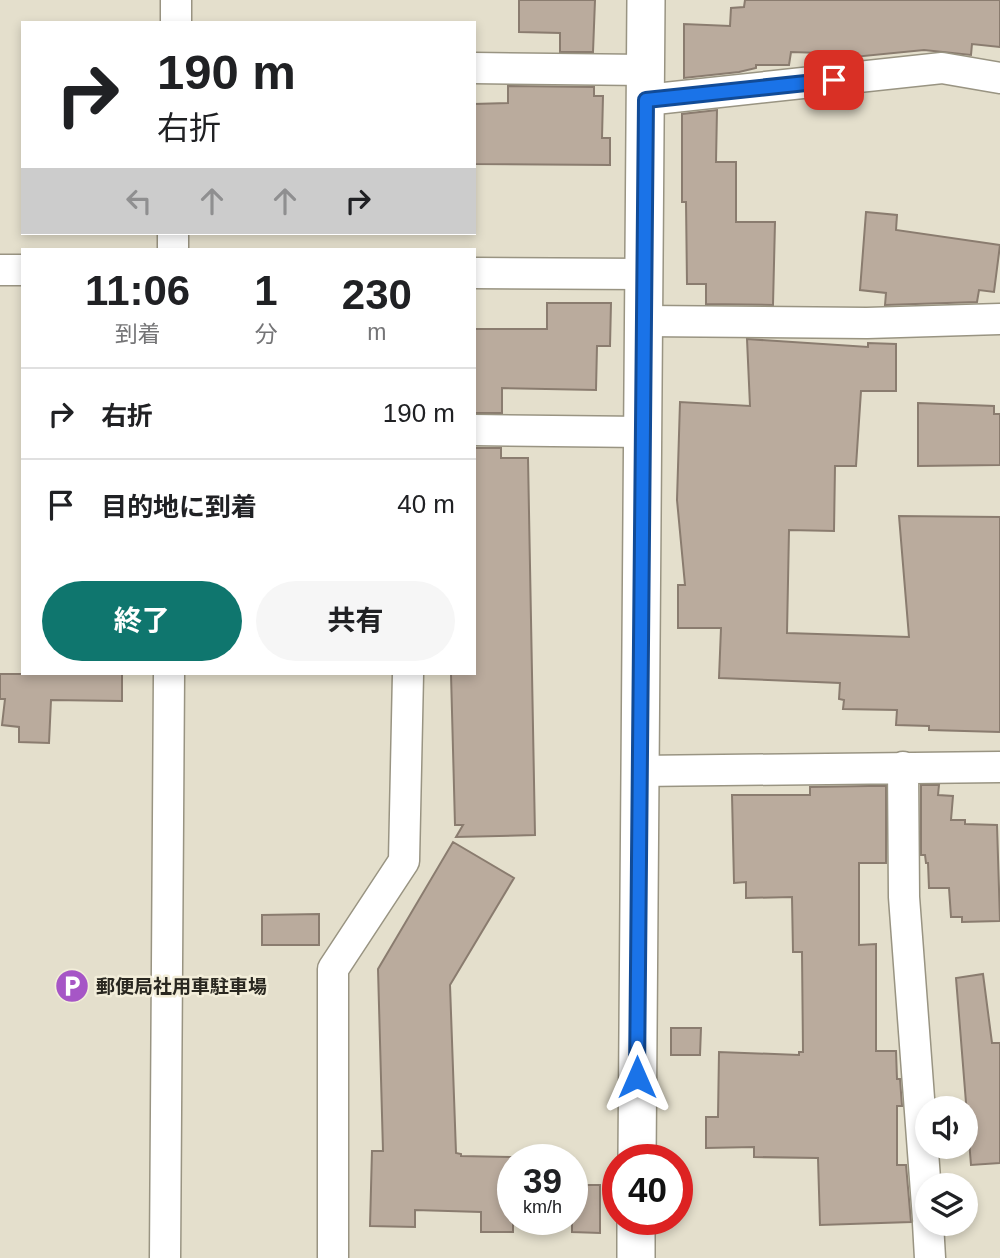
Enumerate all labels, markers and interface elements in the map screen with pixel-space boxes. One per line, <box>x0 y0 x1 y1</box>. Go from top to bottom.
text: 190 m <box>157 45 296 99</box>
icon: right <box>42 49 133 140</box>
pin <box>804 50 864 110</box>
icon: arrive <box>815 61 853 99</box>
text: 右折 <box>157 110 221 146</box>
icon: left <box>120 182 158 220</box>
icon: ahead <box>193 182 231 220</box>
icon: ahead <box>266 182 304 220</box>
icon: right <box>339 182 377 220</box>
text: 11:06 <box>85 267 190 314</box>
text: 1 <box>254 267 278 314</box>
text: 230 <box>342 271 412 318</box>
text: m <box>367 319 386 345</box>
text: 到着 <box>115 321 161 347</box>
text: 分 <box>255 321 278 347</box>
icon: right <box>42 395 80 433</box>
text: 190 m <box>383 398 455 428</box>
text: 右折 <box>101 401 153 431</box>
icon: arrive <box>42 486 80 524</box>
text: 40 m <box>397 489 455 519</box>
text: 目的地に到着 <box>101 492 257 522</box>
button: 終了 <box>42 581 242 661</box>
button: 共有 <box>256 581 455 661</box>
parking icon: 郵便局社用車駐車場 <box>53 967 91 1005</box>
place label: 郵便局社用車駐車場 <box>96 976 267 997</box>
position arrow <box>600 1040 674 1114</box>
map controls <box>915 1096 978 1236</box>
button: sound <box>915 1096 978 1159</box>
speed limit sign: 40 <box>602 1144 693 1235</box>
text: 39 <box>523 1161 562 1200</box>
button: layers <box>915 1173 978 1236</box>
text: km/h <box>523 1197 562 1217</box>

